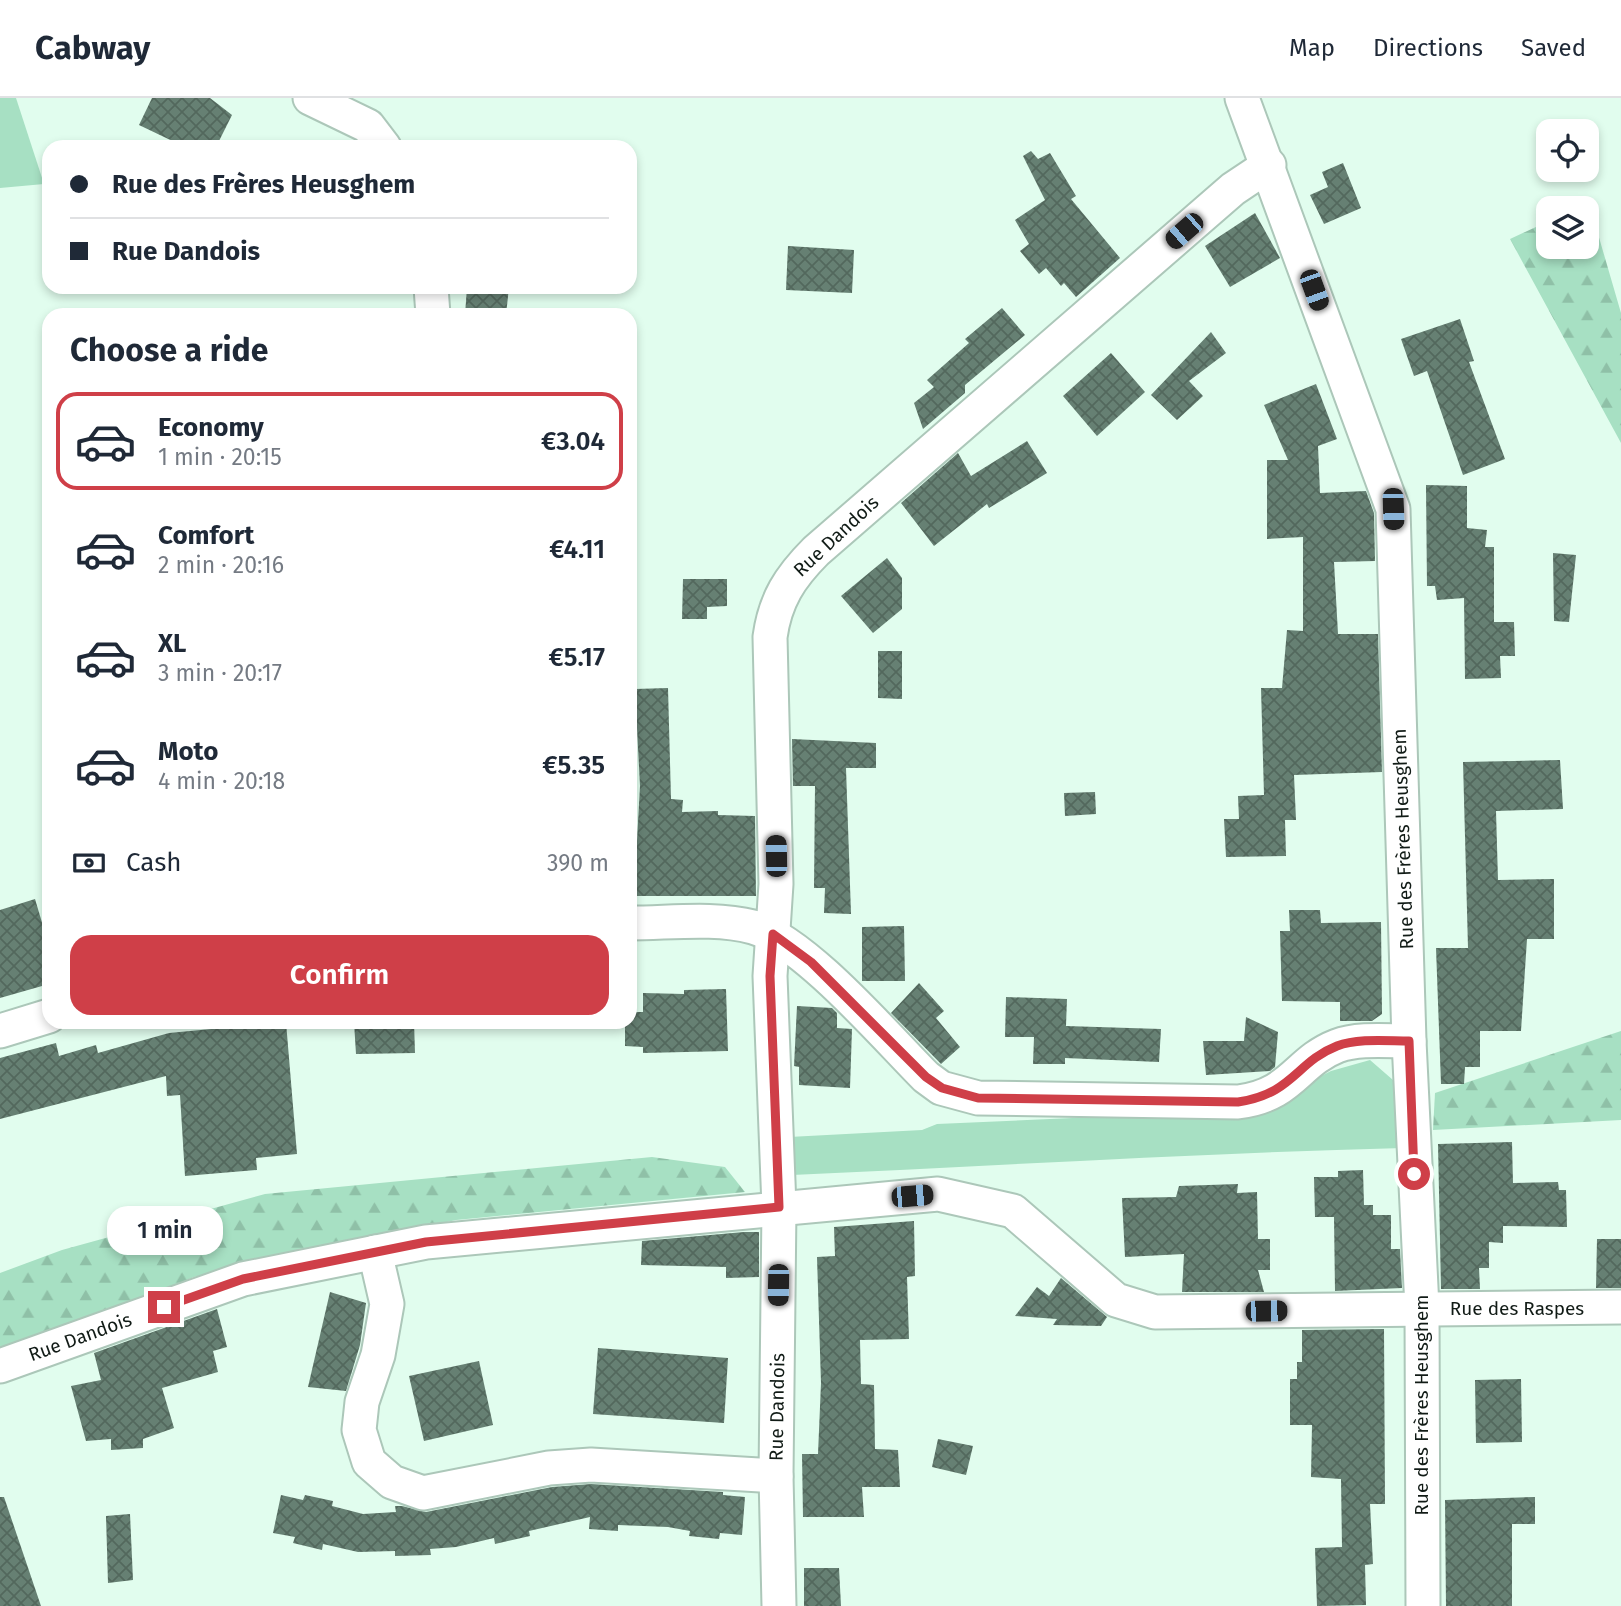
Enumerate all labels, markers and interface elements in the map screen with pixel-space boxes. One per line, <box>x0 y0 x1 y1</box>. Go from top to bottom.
text: Cabway <box>35 28 150 68</box>
text: Map <box>1289 34 1335 62</box>
text: Directions <box>1373 34 1483 62</box>
text: Saved <box>1521 34 1586 62</box>
map controls <box>1536 119 1599 259</box>
button: locate <box>1536 119 1599 182</box>
text: Rue des Frères Heusghem <box>112 169 415 200</box>
button: layers <box>1536 196 1599 259</box>
car <box>1162 209 1207 253</box>
text: Rue Dandois <box>112 236 260 267</box>
car <box>1297 267 1332 313</box>
text: Choose a ride <box>70 331 268 369</box>
icon: car <box>74 410 137 473</box>
text: Economy <box>158 412 264 443</box>
text: €3.04 <box>541 426 605 457</box>
text: 1 min · 20:15 <box>158 443 282 471</box>
car <box>1382 488 1405 530</box>
street label: Rue Dandois <box>789 491 883 581</box>
icon: car <box>74 518 137 581</box>
text: Comfort <box>158 520 254 551</box>
text: €4.11 <box>549 534 605 565</box>
text: 2 min · 20:16 <box>158 551 284 579</box>
icon: car <box>74 626 137 689</box>
text: XL <box>158 628 186 659</box>
text: €5.17 <box>549 642 605 673</box>
text: 3 min · 20:17 <box>158 659 282 687</box>
street label: Rue des Frères Heusghem <box>1388 728 1418 950</box>
icon: car <box>74 734 137 797</box>
text: Moto <box>158 736 218 767</box>
text: €5.35 <box>542 750 605 781</box>
text: 4 min · 20:18 <box>158 767 285 795</box>
car <box>766 835 787 877</box>
icon: cash <box>70 844 108 882</box>
text: Cash <box>126 847 182 878</box>
text: 390 m <box>547 849 609 877</box>
button: Confirm <box>70 935 609 1015</box>
route start <box>1398 1158 1430 1190</box>
car <box>891 1184 934 1208</box>
callout: 1 min <box>106 1206 222 1254</box>
text: 1 min <box>137 1216 193 1244</box>
car <box>768 1264 789 1306</box>
route end <box>148 1291 180 1323</box>
street label: Rue des Frères Heusghem <box>1410 1294 1433 1516</box>
street label: Rue des Raspes <box>1450 1297 1584 1320</box>
car <box>1245 1300 1288 1322</box>
street label: Rue Dandois <box>25 1308 135 1366</box>
street label: Rue Dandois <box>765 1353 789 1461</box>

